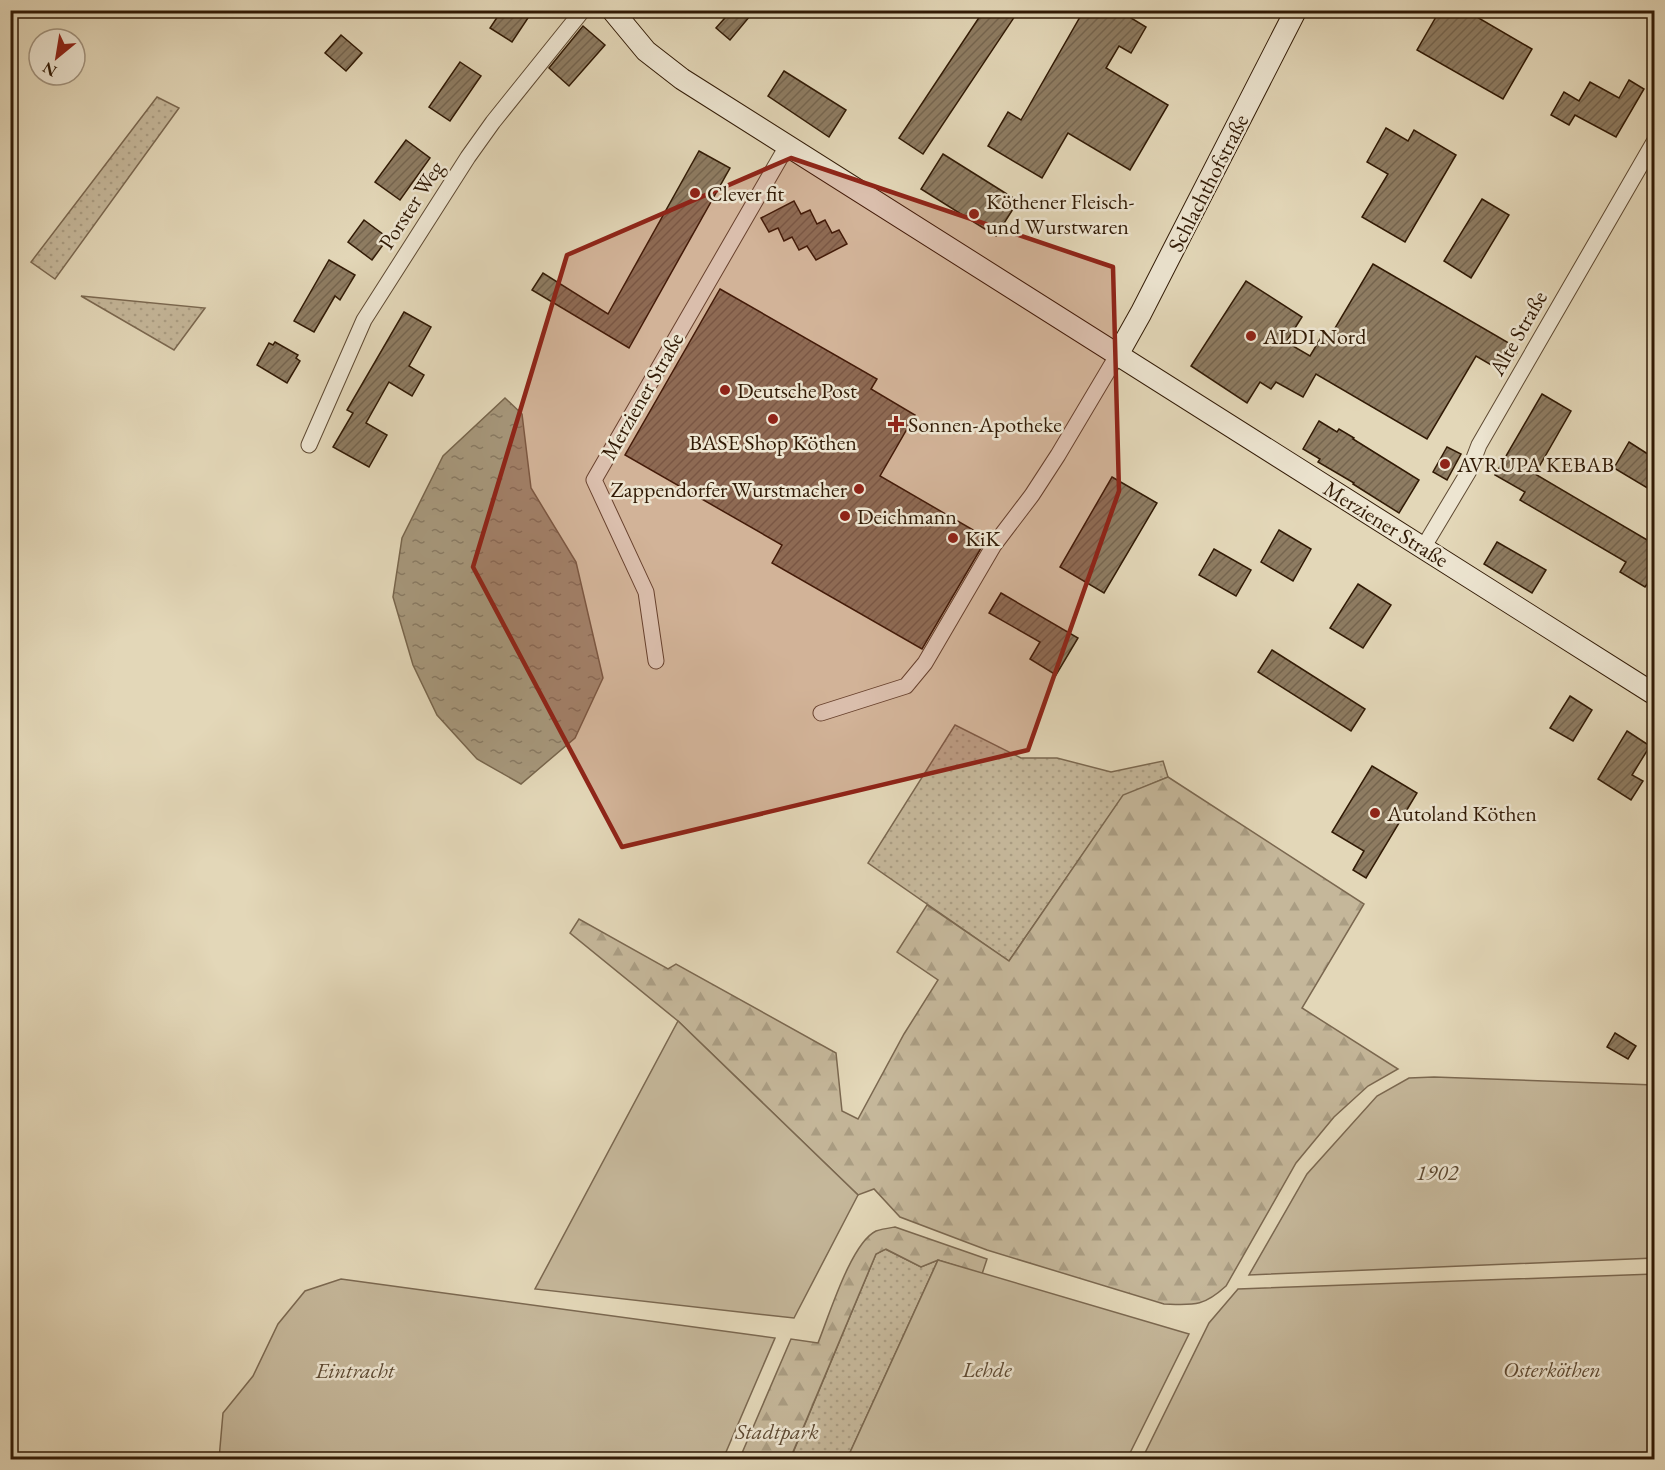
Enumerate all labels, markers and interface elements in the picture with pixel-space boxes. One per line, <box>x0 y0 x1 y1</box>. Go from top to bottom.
north arrow <box>27 27 87 87</box>
text: N <box>39 57 61 82</box>
street label: Schlachthofstraße <box>1161 109 1255 257</box>
street label: Porster Weg <box>372 155 451 255</box>
place label: Clever fit <box>707 179 784 208</box>
marker: Clever fit <box>688 186 702 200</box>
place label: Köthener Fleisch- und Wurstwaren <box>986 187 1135 241</box>
marker: Köthener Fleisch- und Wurstwaren <box>967 207 981 221</box>
street label: Alte Straße <box>1482 285 1554 382</box>
place label: ALDI Nord <box>1262 322 1367 351</box>
street label: Merziener Straße <box>594 327 690 465</box>
marker: ALDI Nord <box>1244 329 1258 343</box>
place label: Deutsche Post <box>737 376 857 405</box>
marker: Deutsche Post <box>718 383 732 397</box>
place label: Sonnen-Apotheke <box>908 410 1062 439</box>
marker: BASE Shop Köthen <box>766 412 780 426</box>
marker: Sonnen-Apotheke <box>889 417 903 431</box>
place label: BASE Shop Köthen <box>689 428 857 457</box>
place label: AVRUPA KEBAB <box>1456 450 1614 479</box>
marker: AVRUPA KEBAB <box>1438 457 1452 471</box>
street label: Merziener Straße <box>1318 474 1454 574</box>
place label: Zappendorfer Wurstmacher <box>611 475 848 504</box>
marker: Zappendorfer Wurstmacher <box>852 482 866 496</box>
place label: Deichmann <box>857 502 957 531</box>
marker: Deichmann <box>838 509 852 523</box>
place label: KiK <box>965 524 1001 553</box>
marker: KiK <box>946 531 960 545</box>
place label: Autoland Köthen <box>1386 799 1537 828</box>
marker: Autoland Köthen <box>1368 806 1382 820</box>
park label: 1902 <box>1416 1158 1460 1187</box>
park label: Lehde <box>961 1355 1012 1384</box>
park label: Osterköthen <box>1503 1355 1601 1384</box>
park label: Eintracht <box>315 1356 396 1385</box>
park label: Stadtpark <box>734 1417 819 1446</box>

